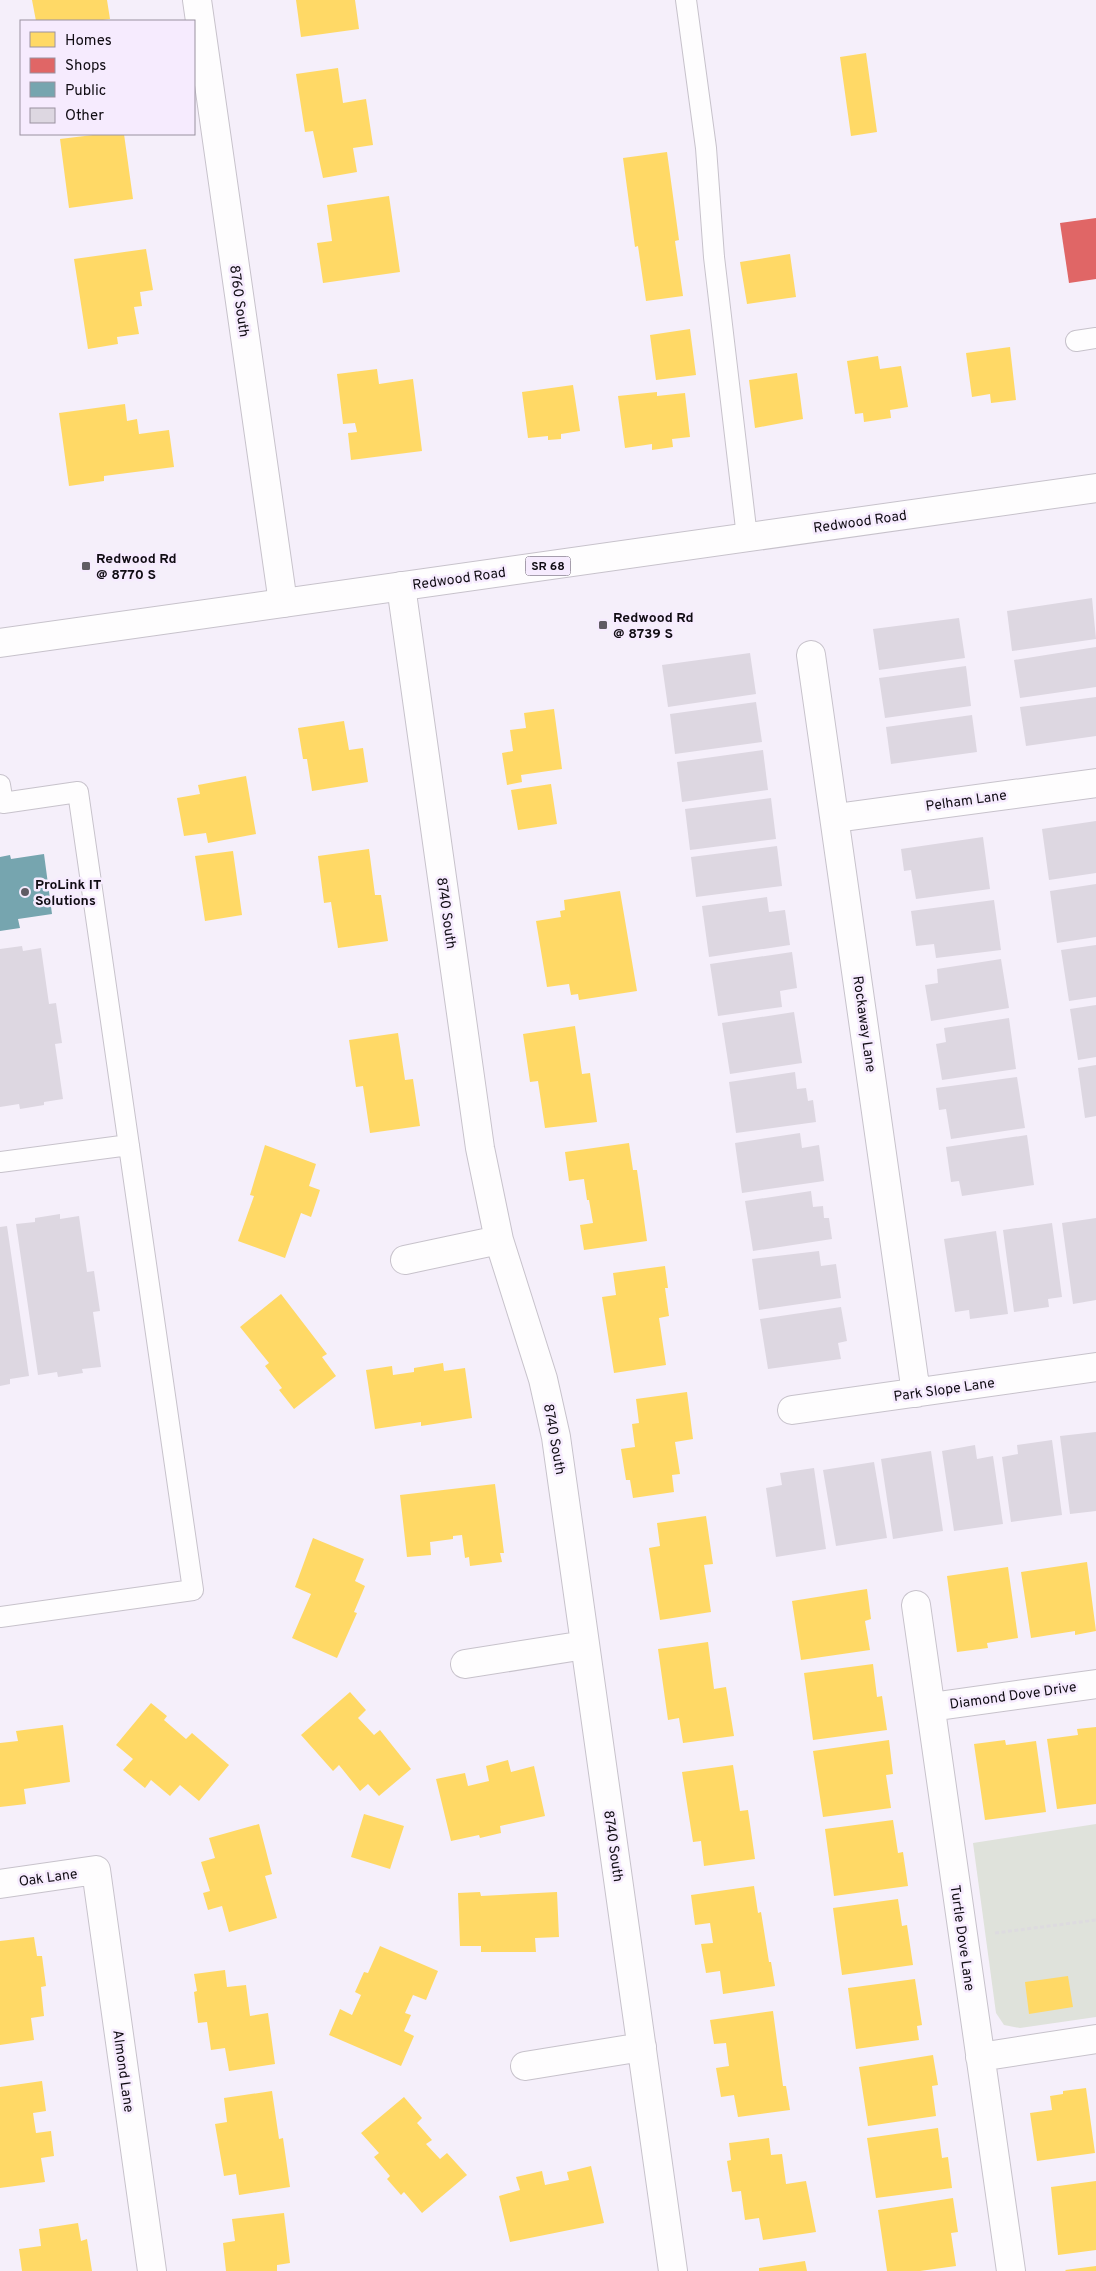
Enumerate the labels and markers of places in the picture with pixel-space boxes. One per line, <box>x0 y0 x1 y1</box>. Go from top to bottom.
place label: Redwood Rd @ 8770 S <box>96 551 177 584</box>
marker: Redwood Rd @ 8770 S <box>80 560 92 572</box>
place label: Redwood Rd @ 8739 S <box>613 610 694 643</box>
marker: Redwood Rd @ 8739 S <box>597 619 609 631</box>
place label: ProLink IT Solutions <box>35 877 101 910</box>
marker: ProLink IT Solutions <box>19 886 31 898</box>

